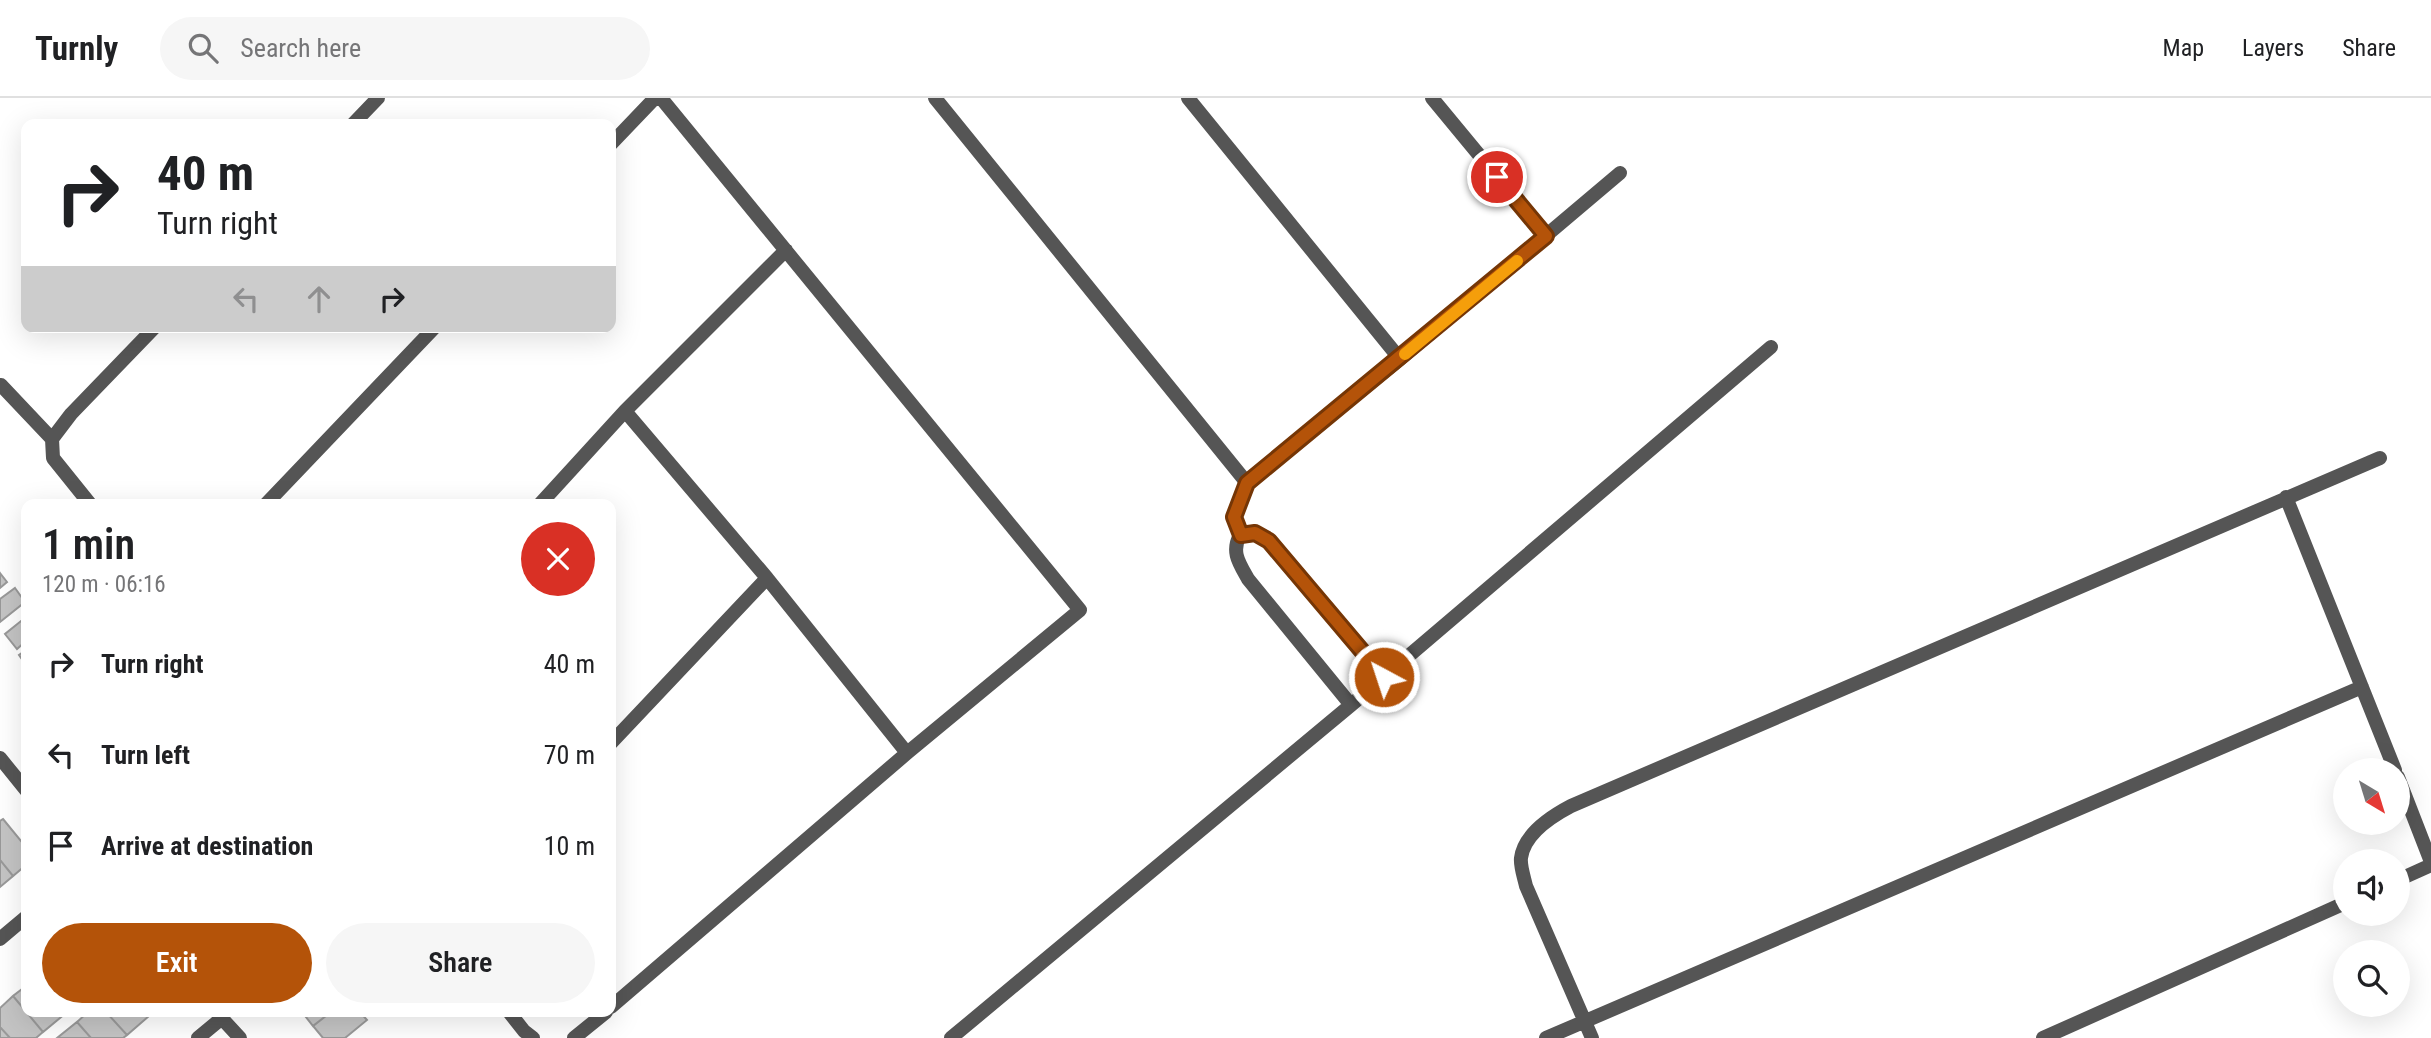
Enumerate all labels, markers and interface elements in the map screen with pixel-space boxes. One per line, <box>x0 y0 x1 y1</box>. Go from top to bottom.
search box <box>160 17 650 80</box>
text: Turnly <box>35 29 118 68</box>
icon: search <box>184 29 222 67</box>
text: Search here <box>240 33 361 63</box>
text: Map <box>2163 34 2204 62</box>
text: Layers <box>2242 34 2304 62</box>
text: Share <box>2342 34 2396 62</box>
text: 40 m <box>157 145 254 202</box>
icon: right <box>42 147 133 238</box>
pin <box>1467 147 1527 207</box>
icon: arrive <box>1478 158 1516 196</box>
text: Turn right <box>157 204 278 242</box>
icon: left <box>227 280 265 318</box>
icon: ahead <box>300 280 338 318</box>
icon: right <box>373 280 411 318</box>
text: 1 min <box>42 520 135 569</box>
button: close <box>521 522 595 596</box>
text: 120 m · 06:16 <box>42 571 166 598</box>
position arrow <box>1347 640 1421 714</box>
icon: right <box>42 645 80 683</box>
text: Turn right <box>101 649 203 679</box>
text: 40 m <box>544 649 595 679</box>
icon: left <box>42 736 80 774</box>
text: Turn left <box>101 740 190 770</box>
text: 70 m <box>544 740 595 770</box>
north arrow <box>2333 758 2410 835</box>
map controls <box>2333 758 2410 1017</box>
icon: arrive <box>42 827 80 865</box>
text: Arrive at destination <box>101 831 313 861</box>
text: 10 m <box>544 831 595 861</box>
button: sound <box>2333 849 2410 926</box>
button: Exit <box>42 923 312 1003</box>
button: Share <box>326 923 595 1003</box>
button: search <box>2333 940 2410 1017</box>

